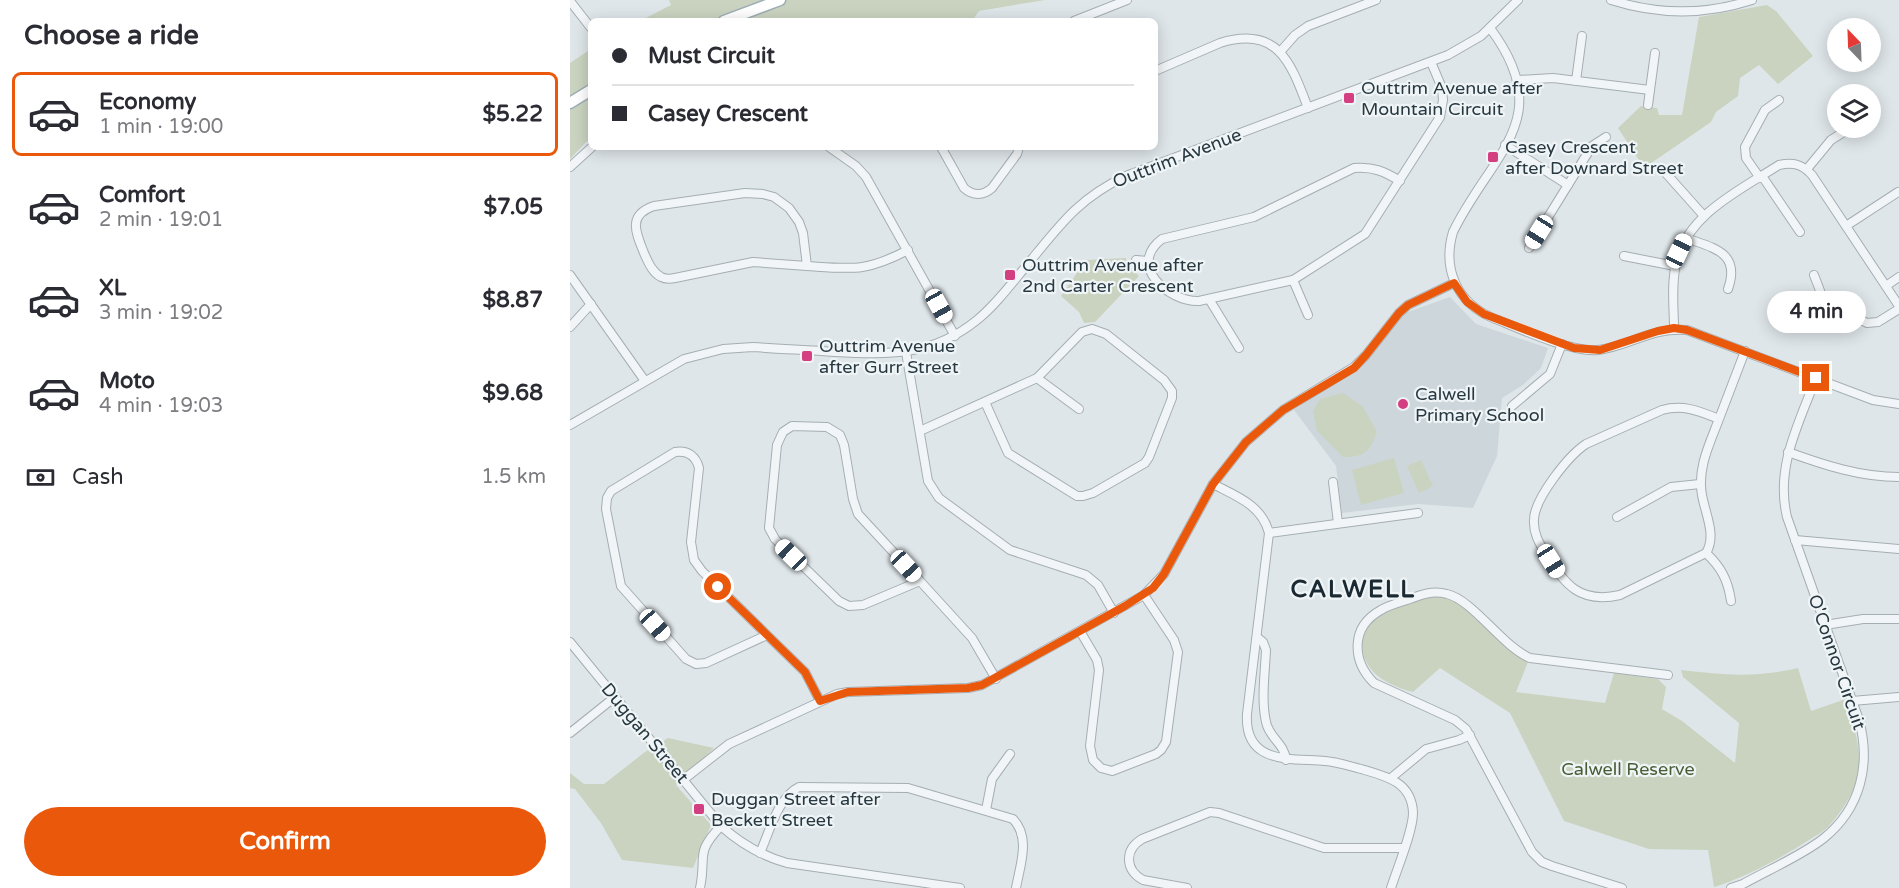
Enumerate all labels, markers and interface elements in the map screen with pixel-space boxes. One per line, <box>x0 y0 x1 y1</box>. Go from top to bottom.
north arrow <box>1827 18 1881 72</box>
map controls <box>1827 18 1881 138</box>
text: Choose a ride <box>24 19 199 52</box>
text: Must Circuit <box>648 43 775 69</box>
place label: Outtrim Avenue after Mountain Circuit <box>1361 77 1542 120</box>
button: layers <box>1827 84 1881 138</box>
icon: car <box>27 87 81 141</box>
text: Economy <box>99 89 196 115</box>
marker: Outtrim Avenue after Mountain Circuit <box>1342 91 1356 105</box>
text: $5.22 <box>482 101 543 127</box>
text: Casey Crescent <box>648 101 808 127</box>
text: 1 min · 19:00 <box>99 115 223 139</box>
street label: Outtrim Avenue <box>1109 123 1245 193</box>
place label: Casey Crescent after Downard Street <box>1505 136 1684 179</box>
marker: Casey Crescent after Downard Street <box>1486 150 1500 164</box>
icon: car <box>27 180 81 234</box>
text: Comfort <box>99 182 185 208</box>
text: $7.05 <box>483 194 543 220</box>
text: 2 min · 19:01 <box>99 208 223 232</box>
car <box>1522 212 1556 252</box>
car <box>1663 231 1695 271</box>
place label: Outtrim Avenue after 2nd Carter Crescent <box>1022 254 1203 297</box>
marker: Outtrim Avenue after 2nd Carter Crescent <box>1003 268 1017 282</box>
icon: car <box>27 273 81 327</box>
text: XL <box>99 275 126 301</box>
car <box>922 286 956 326</box>
text: $8.87 <box>482 287 543 313</box>
callout: 4 min <box>1766 291 1866 333</box>
text: 4 min <box>1790 300 1843 324</box>
text: 3 min · 19:02 <box>99 301 223 325</box>
place label: Outtrim Avenue after Gurr Street <box>819 335 959 378</box>
marker: Outtrim Avenue after Gurr Street <box>800 349 814 363</box>
route end <box>1802 364 1829 391</box>
icon: car <box>27 366 81 420</box>
text: Moto <box>99 368 155 394</box>
text: $9.68 <box>482 380 543 406</box>
place label: Calwell Primary School <box>1415 383 1544 426</box>
text: 4 min · 19:03 <box>99 394 223 418</box>
marker: Calwell Primary School <box>1396 397 1410 411</box>
icon: cash <box>24 461 57 494</box>
text: Cash <box>72 464 124 490</box>
text: 1.5 km <box>481 465 546 489</box>
car <box>772 536 810 574</box>
car <box>1534 541 1568 581</box>
car <box>887 547 925 585</box>
route start <box>704 573 731 600</box>
district label: CALWELL <box>1290 575 1416 604</box>
street label: O'Connor Circuit <box>1804 591 1871 733</box>
car <box>636 606 674 644</box>
street label: Duggan Street <box>597 678 693 788</box>
park label: Calwell Reserve <box>1561 758 1695 780</box>
place label: Duggan Street after Beckett Street <box>711 788 880 831</box>
marker: Duggan Street after Beckett Street <box>692 802 706 816</box>
button: Confirm <box>24 807 546 876</box>

